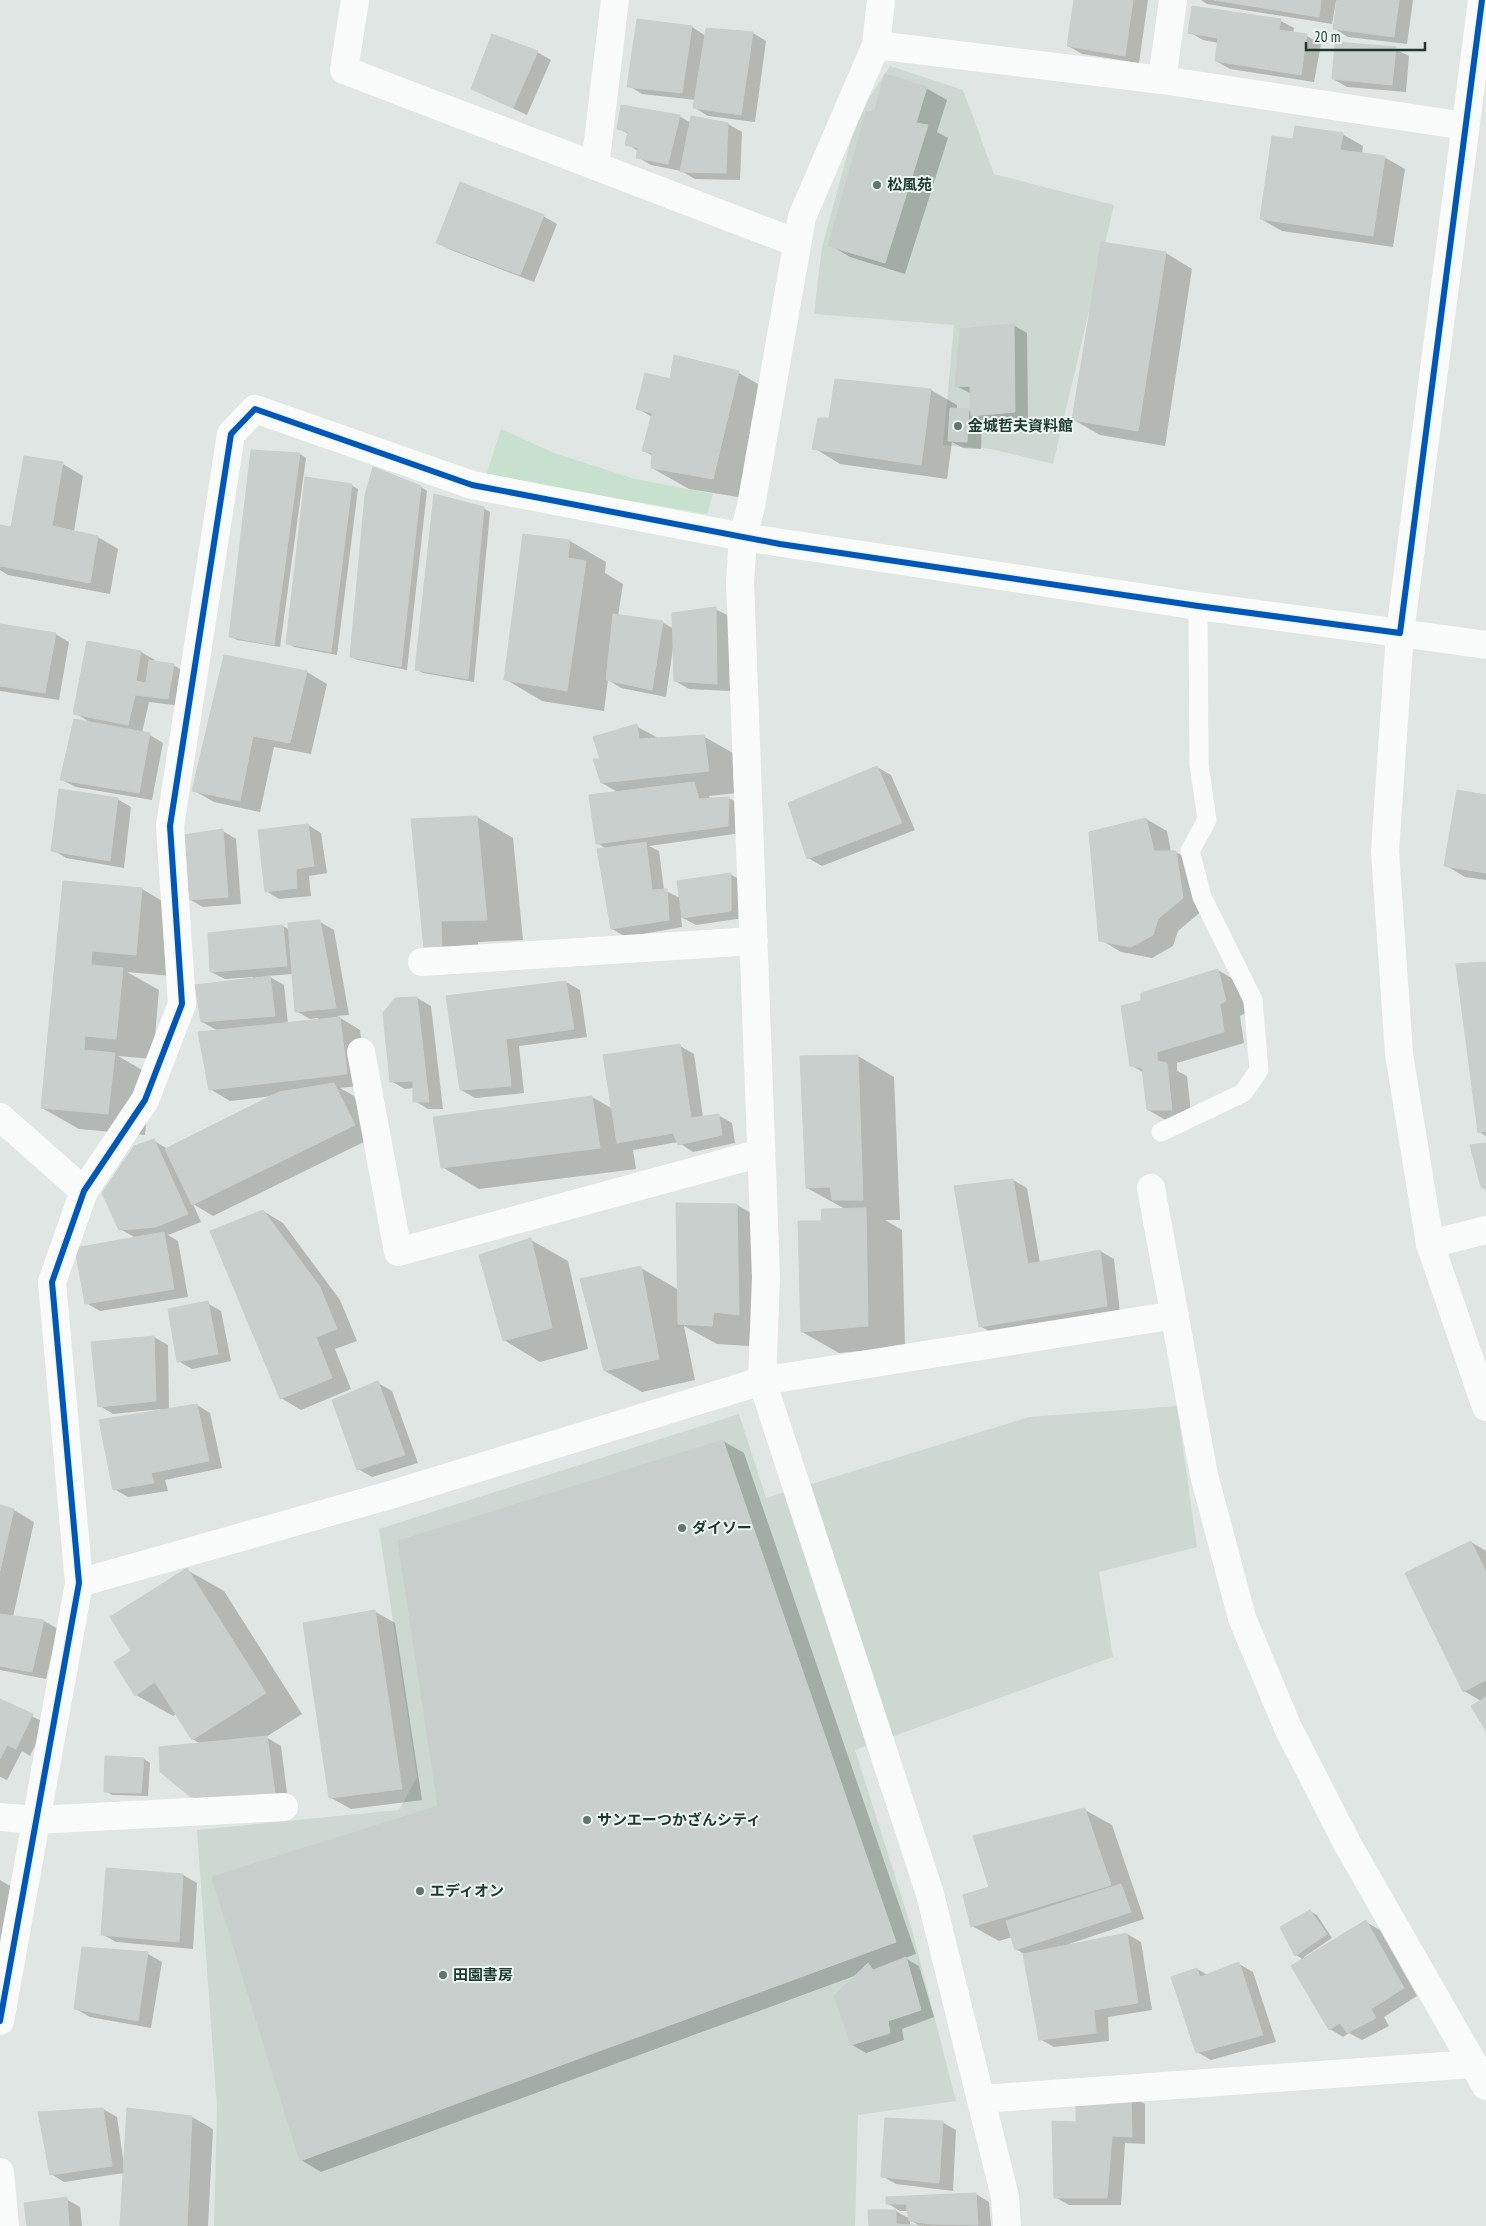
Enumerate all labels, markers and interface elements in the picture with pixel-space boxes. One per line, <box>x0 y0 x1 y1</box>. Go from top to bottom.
scale bar <box>1306 20 1425 52</box>
text: 20 m <box>1314 27 1340 46</box>
place label: 松風苑 <box>887 175 932 194</box>
marker: 松風苑 <box>871 179 883 191</box>
place label: 金城哲夫資料館 <box>968 416 1073 435</box>
marker: 金城哲夫資料館 <box>952 420 964 432</box>
place label: ダイソー <box>692 1518 752 1537</box>
marker: ダイソー <box>676 1522 688 1534</box>
place label: サンエーつかざんシティ <box>597 1810 761 1829</box>
marker: サンエーつかざんシティ <box>581 1814 593 1826</box>
place label: エディオン <box>430 1881 504 1900</box>
marker: エディオン <box>414 1885 426 1897</box>
place label: 田園書房 <box>453 1965 513 1984</box>
marker: 田園書房 <box>437 1969 449 1981</box>

